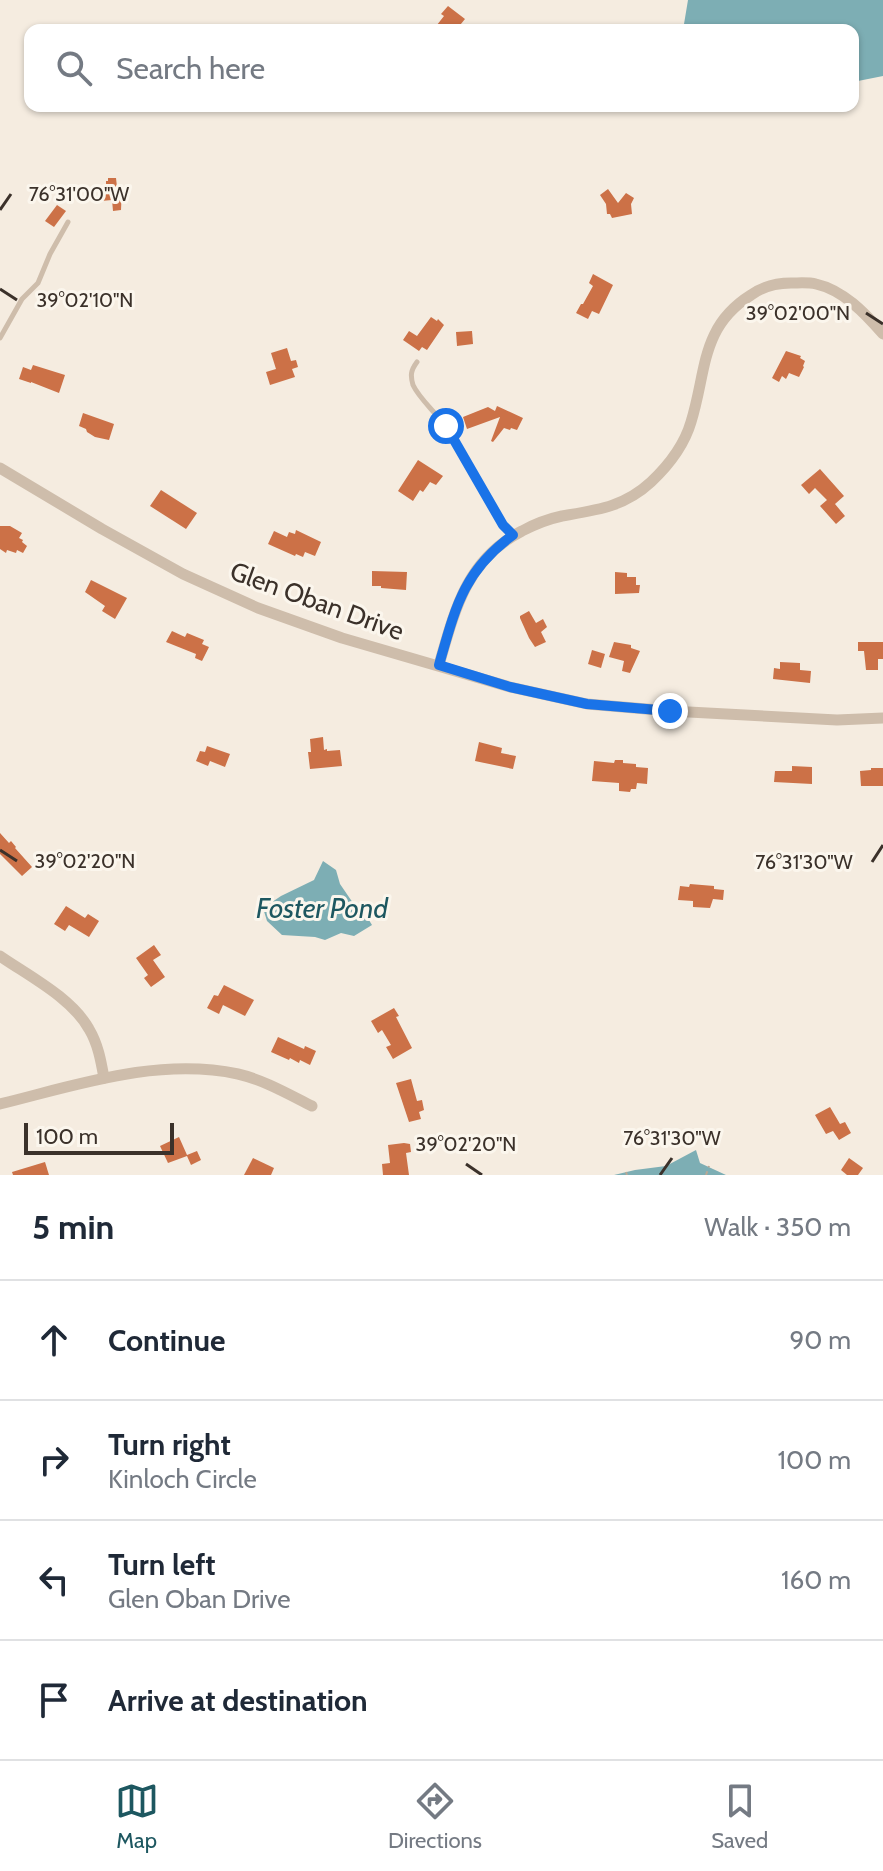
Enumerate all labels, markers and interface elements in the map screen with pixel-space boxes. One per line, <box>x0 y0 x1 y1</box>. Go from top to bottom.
search box <box>24 24 859 112</box>
icon: search <box>52 46 96 90</box>
text: Search here <box>116 50 265 87</box>
text: 76°31'00"W <box>29 182 129 206</box>
text: 39°02'10"N <box>37 288 133 312</box>
text: 39°02'00"N <box>746 301 850 325</box>
route start <box>428 408 464 444</box>
street label: Glen Oban Drive <box>226 555 408 647</box>
route end <box>652 693 688 729</box>
text: 39°02'20"N <box>35 849 135 873</box>
text: 76°31'30"W <box>755 850 853 874</box>
water label: Foster Pond <box>256 891 389 925</box>
scale bar <box>24 1119 174 1155</box>
text: 100 m <box>36 1123 98 1150</box>
text: 76°31'30"W <box>623 1126 721 1150</box>
text: 39°02'20"N <box>416 1132 516 1156</box>
text: 5 min <box>32 1206 114 1248</box>
text: Walk · 350 m <box>704 1211 851 1243</box>
icon: ahead <box>32 1318 76 1362</box>
text: Continue <box>108 1322 225 1359</box>
text: 90 m <box>789 1324 851 1356</box>
text: Turn right <box>108 1426 231 1463</box>
icon: right <box>32 1438 76 1482</box>
text: 100 m <box>778 1444 851 1476</box>
text: Kinloch Circle <box>108 1463 257 1495</box>
text: Turn left <box>108 1546 216 1583</box>
icon: left <box>32 1558 76 1602</box>
text: 160 m <box>781 1564 851 1596</box>
text: Glen Oban Drive <box>108 1583 291 1615</box>
icon: arrive <box>32 1678 76 1722</box>
text: Arrive at destination <box>108 1682 368 1719</box>
tab: Map <box>115 1779 159 1854</box>
tab: Directions <box>388 1779 482 1854</box>
tab: Saved <box>711 1779 768 1854</box>

